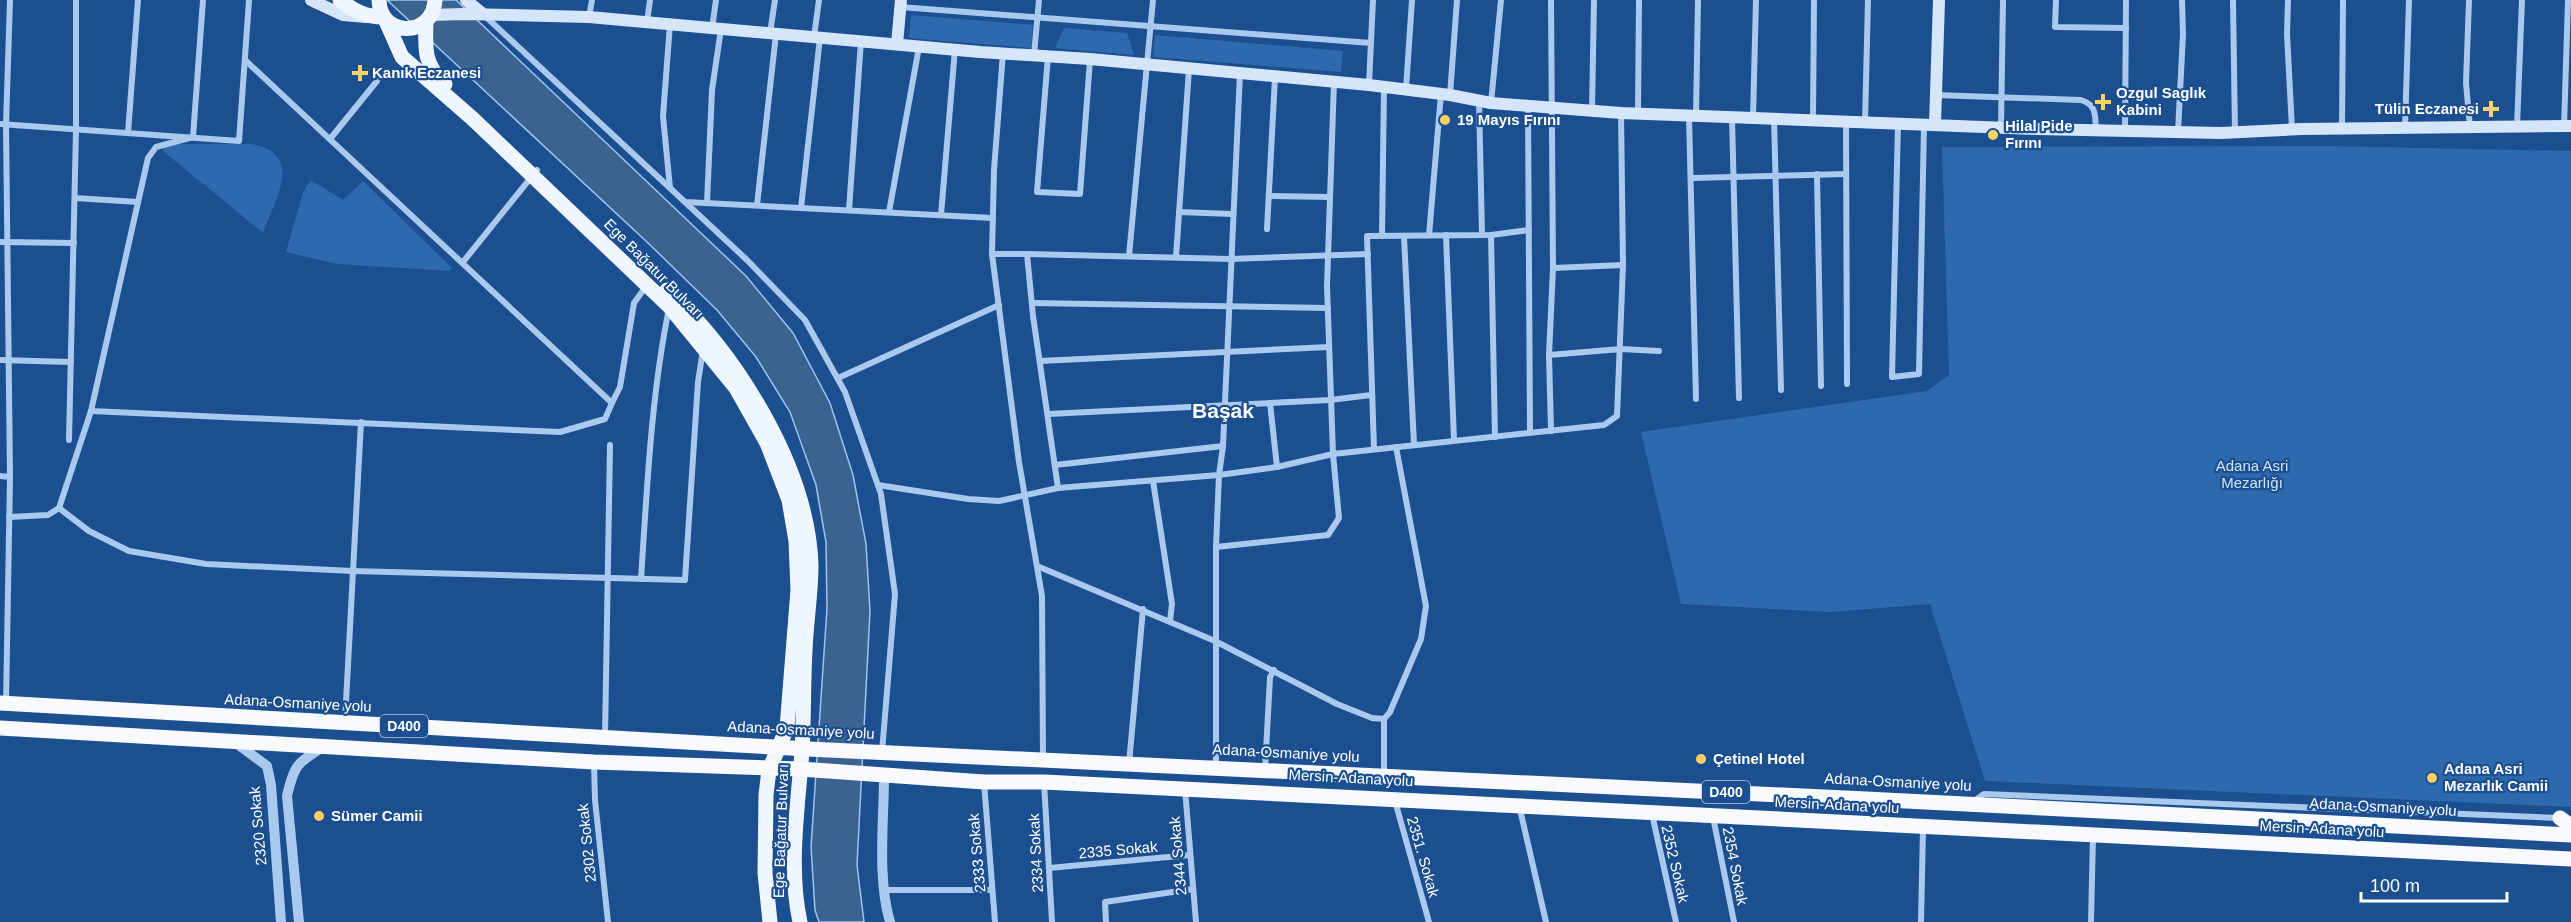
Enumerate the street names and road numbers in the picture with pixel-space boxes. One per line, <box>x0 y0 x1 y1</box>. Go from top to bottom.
street label: Ege Bağatur Bulvarı <box>601 215 708 322</box>
street label: Adana-Osmaniye yolu <box>224 690 372 715</box>
road number: D400 <box>380 715 428 737</box>
street label: Adana-Osmaniye yolu <box>727 717 875 742</box>
street label: Adana-Osmaniye yolu <box>1212 740 1360 765</box>
street label: Ege Bağatur Bulvarı <box>770 764 791 898</box>
street label: Mersin-Adana yolu <box>1288 766 1414 789</box>
street label: Adana-Osmaniye yolu <box>1824 769 1972 794</box>
road number: D400 <box>1702 781 1750 803</box>
street label: 2320 Sokak <box>246 785 269 866</box>
street label: Mersin-Adana yolu <box>1774 793 1900 816</box>
street label: Adana-Osmaniye yolu <box>2309 794 2457 819</box>
street label: 2302 Sokak <box>574 802 599 883</box>
street label: 2333 Sokak <box>965 812 988 893</box>
street label: 2334 Sokak <box>1025 813 1046 893</box>
street label: 2351. Sokak <box>1404 814 1443 900</box>
street label: 2344 Sokak <box>1166 815 1189 896</box>
street label: Mersin-Adana yolu <box>2259 817 2385 840</box>
street label: 2352 Sokak <box>1658 823 1693 905</box>
street label: 2354 Sokak <box>1720 825 1751 907</box>
street label: 2335 Sokak <box>1078 838 1159 861</box>

